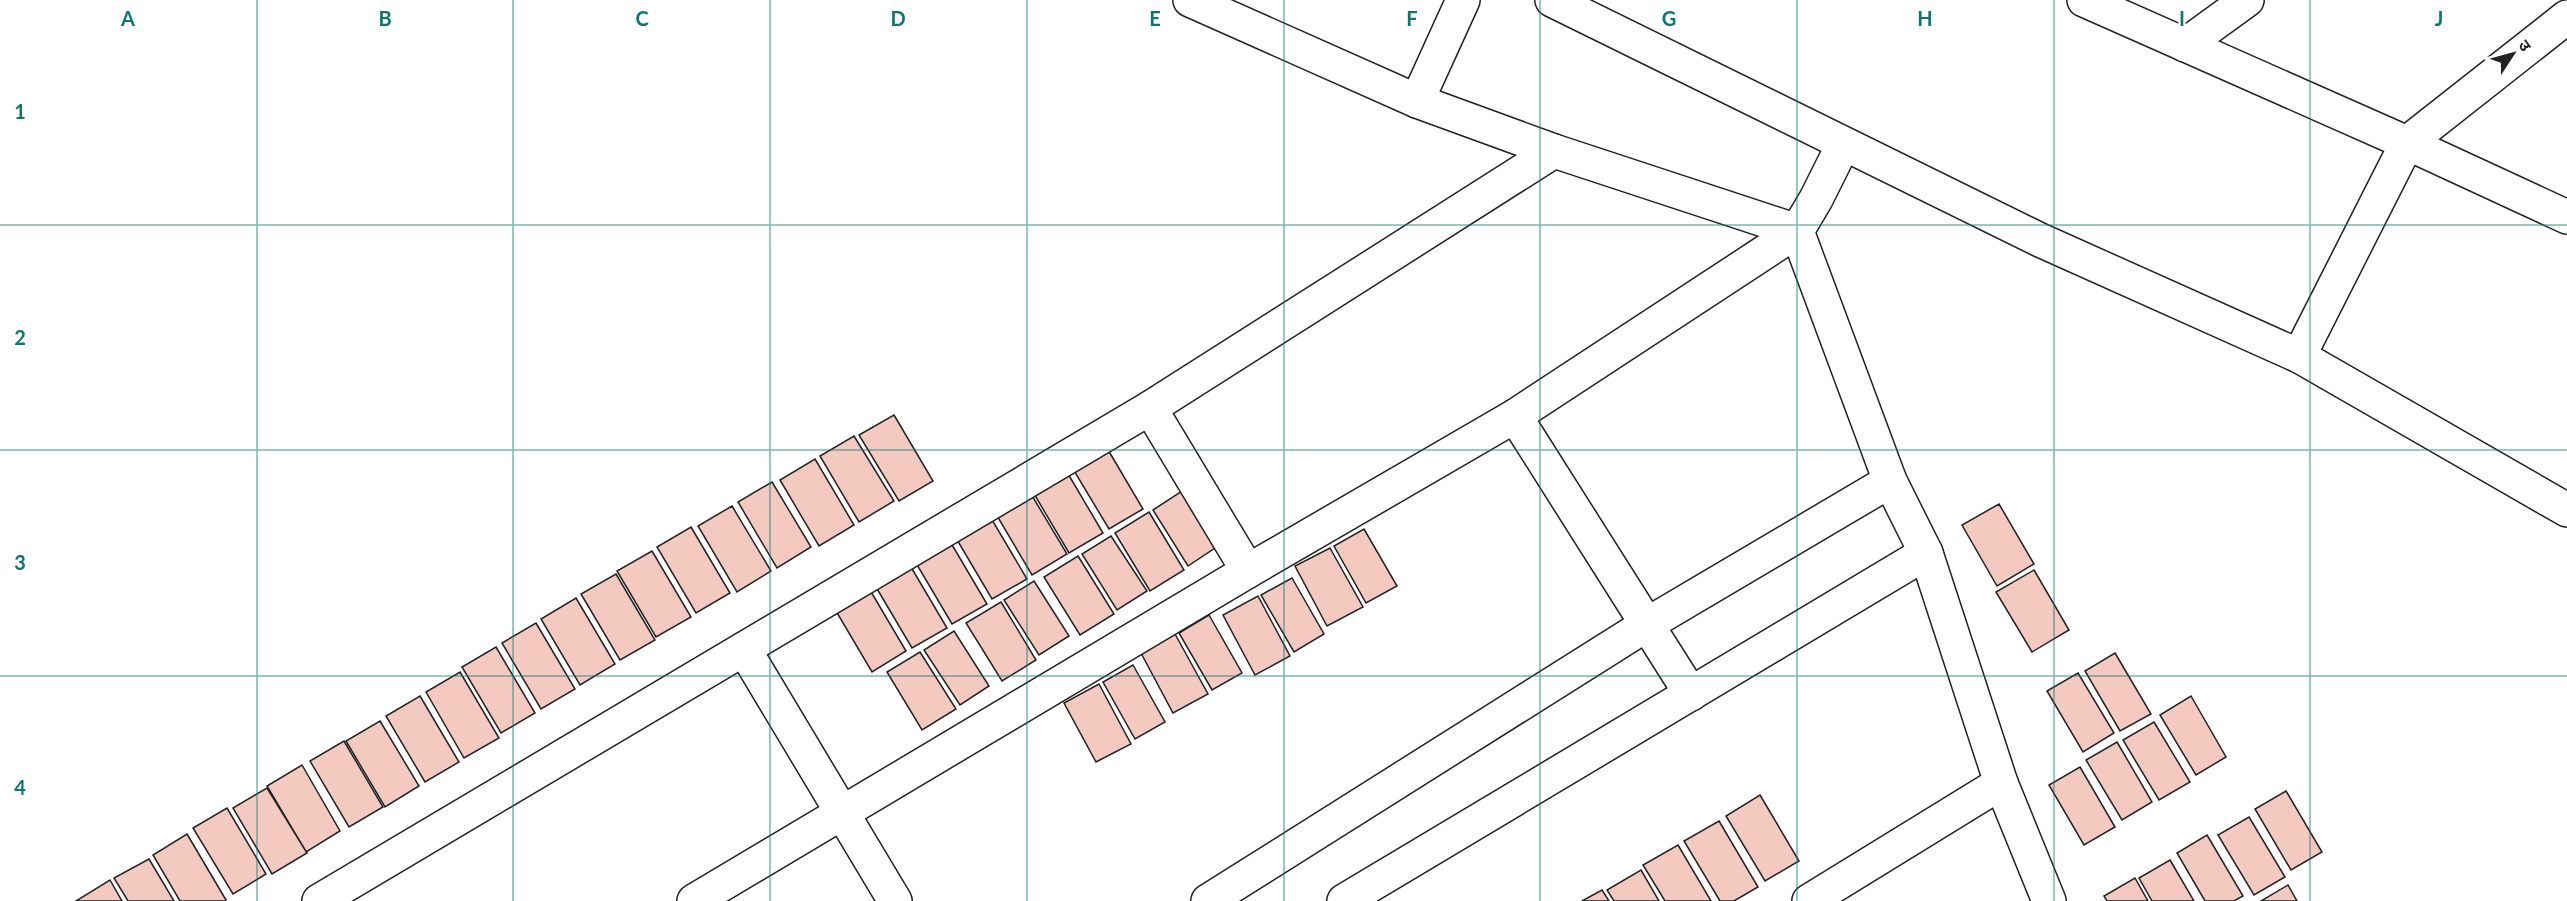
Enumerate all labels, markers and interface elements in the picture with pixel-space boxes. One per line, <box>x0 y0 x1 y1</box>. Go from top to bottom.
text: A <box>120 6 135 30</box>
text: B <box>378 6 392 30</box>
text: C <box>635 6 649 30</box>
text: D <box>890 6 906 30</box>
text: E <box>1149 6 1161 30</box>
text: F <box>1406 6 1418 30</box>
text: G <box>1662 6 1676 30</box>
text: H <box>1917 6 1933 30</box>
text: I <box>2179 6 2185 30</box>
text: J <box>2435 6 2443 30</box>
north arrow <box>2483 24 2543 84</box>
text: उ <box>2515 36 2536 55</box>
text: 1 <box>14 99 26 123</box>
text: 2 <box>14 325 26 349</box>
text: 3 <box>14 550 26 574</box>
text: 4 <box>14 775 26 799</box>

